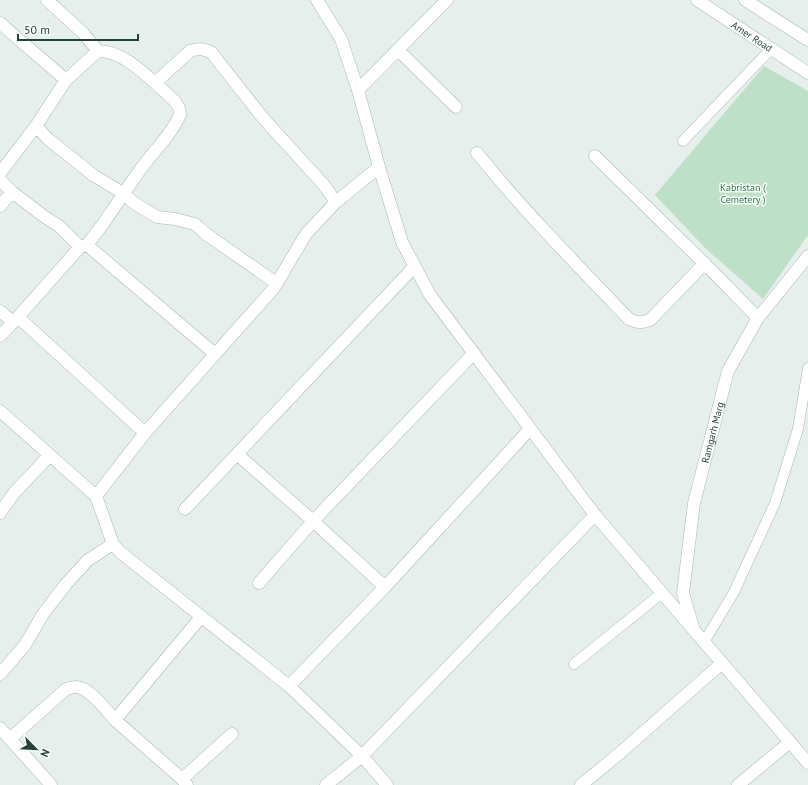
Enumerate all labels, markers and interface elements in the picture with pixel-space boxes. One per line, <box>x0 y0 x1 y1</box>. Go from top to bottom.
scale bar <box>18 16 138 42</box>
street label: Amer Road <box>729 19 775 55</box>
text: 50 m <box>24 22 50 37</box>
park label: Kabristan ( Cemetery ) <box>720 181 766 206</box>
street label: Ramgarh Marg <box>699 401 727 464</box>
north arrow <box>16 729 56 769</box>
text: N <box>37 747 53 759</box>

